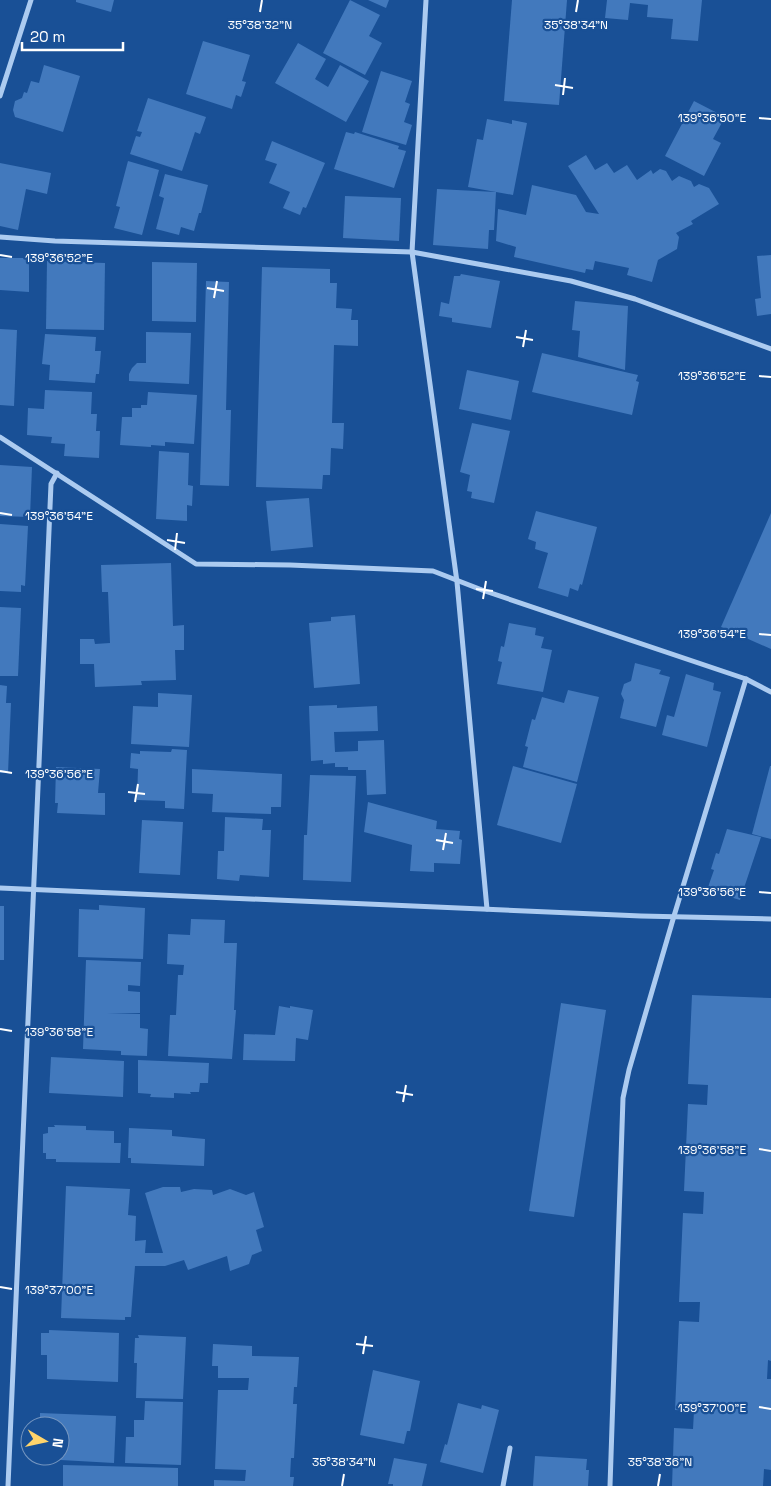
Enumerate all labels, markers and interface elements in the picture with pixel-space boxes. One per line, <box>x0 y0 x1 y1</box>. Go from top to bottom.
text: 35°38'32"N <box>228 17 292 33</box>
text: 35°38'34"N <box>544 17 608 33</box>
scale bar <box>22 20 124 52</box>
text: 20 m <box>30 27 65 46</box>
text: 139°36'50"E <box>678 110 746 126</box>
text: 139°36'52"E <box>25 250 93 266</box>
text: 139°36'52"E <box>678 368 746 384</box>
text: 139°36'54"E <box>25 508 93 524</box>
text: 139°36'54"E <box>678 626 746 642</box>
text: 139°36'56"E <box>25 766 93 782</box>
text: 139°36'56"E <box>678 884 746 900</box>
text: 139°36'58"E <box>25 1024 93 1040</box>
text: 139°36'58"E <box>678 1142 746 1158</box>
text: 139°37'00"E <box>25 1282 93 1298</box>
text: 139°37'00"E <box>678 1400 746 1416</box>
north arrow <box>20 1416 70 1466</box>
text: N <box>48 1437 67 1449</box>
text: 35°38'34"N <box>312 1454 376 1470</box>
text: 35°38'36"N <box>628 1454 692 1470</box>

